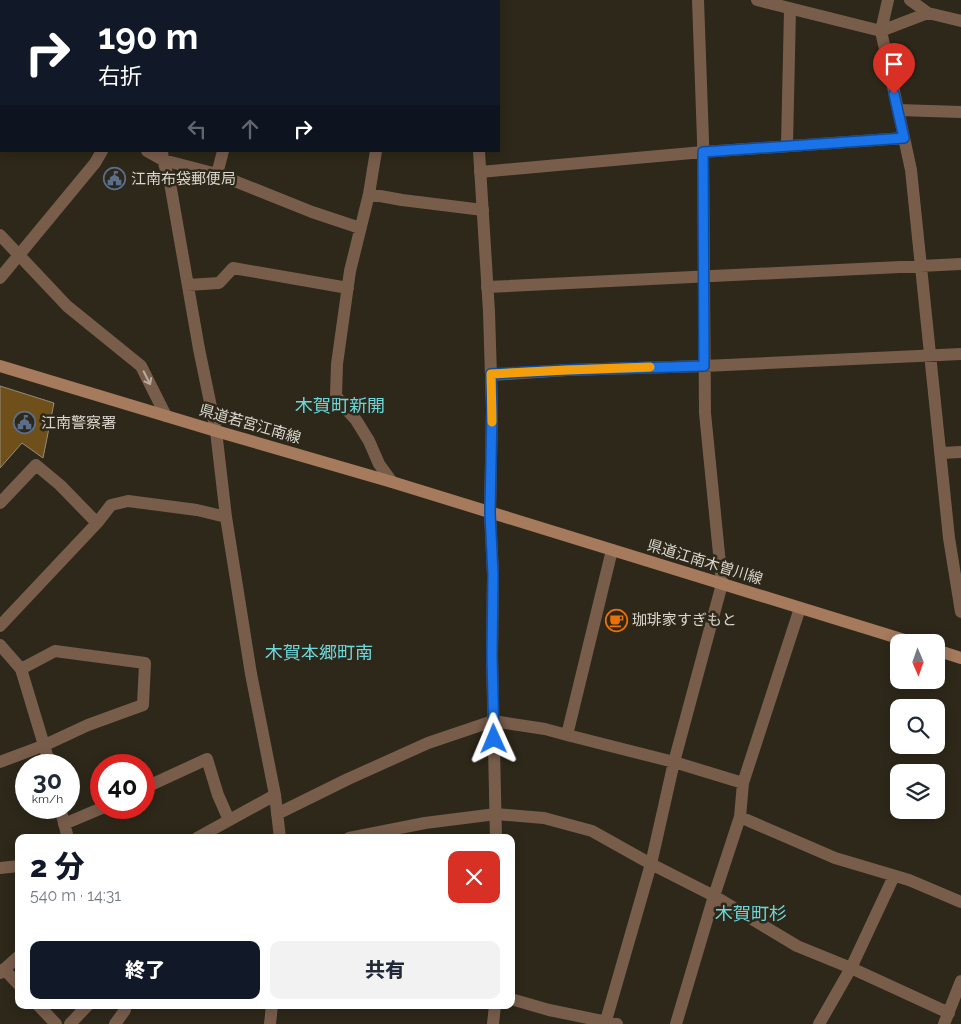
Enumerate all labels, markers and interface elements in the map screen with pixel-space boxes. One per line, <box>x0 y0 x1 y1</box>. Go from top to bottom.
text: 190 m <box>98 16 198 57</box>
icon: right <box>15 20 80 85</box>
pin <box>873 43 915 94</box>
icon: arrive <box>880 50 908 78</box>
text: 右折 <box>98 63 142 89</box>
icon: left <box>183 115 211 143</box>
icon: ahead <box>236 115 264 143</box>
icon: right <box>289 115 317 143</box>
public building icon: 江南布袋郵便局 <box>103 167 127 191</box>
place label: 江南布袋郵便局 <box>131 170 236 188</box>
one-way arrow <box>143 370 152 385</box>
district label: 木賀町新開 <box>295 395 385 416</box>
street label: 県道若宮江南線 <box>197 401 303 447</box>
public building icon: 江南警察署 <box>13 411 37 435</box>
place label: 江南警察署 <box>41 414 116 432</box>
street label: 県道江南木曽川線 <box>645 536 765 588</box>
cafe icon: 珈琲家すぎもと <box>604 608 628 632</box>
place label: 珈琲家すぎもと <box>632 611 737 629</box>
north arrow <box>890 634 945 689</box>
map controls <box>890 634 945 819</box>
district label: 木賀本郷町南 <box>265 642 373 663</box>
button: search <box>890 699 945 754</box>
position arrow <box>467 712 519 764</box>
speed limit sign: 40 <box>90 754 155 819</box>
button: layers <box>890 764 945 819</box>
text: 30 <box>33 765 62 795</box>
text: km/h <box>32 792 63 806</box>
text: 2 分 <box>30 849 84 884</box>
button: close <box>448 851 500 903</box>
text: 540 m · 14:31 <box>30 886 121 905</box>
district label: 木賀町杉 <box>715 903 787 924</box>
button: 終了 <box>30 941 260 999</box>
button: 共有 <box>270 941 500 999</box>

